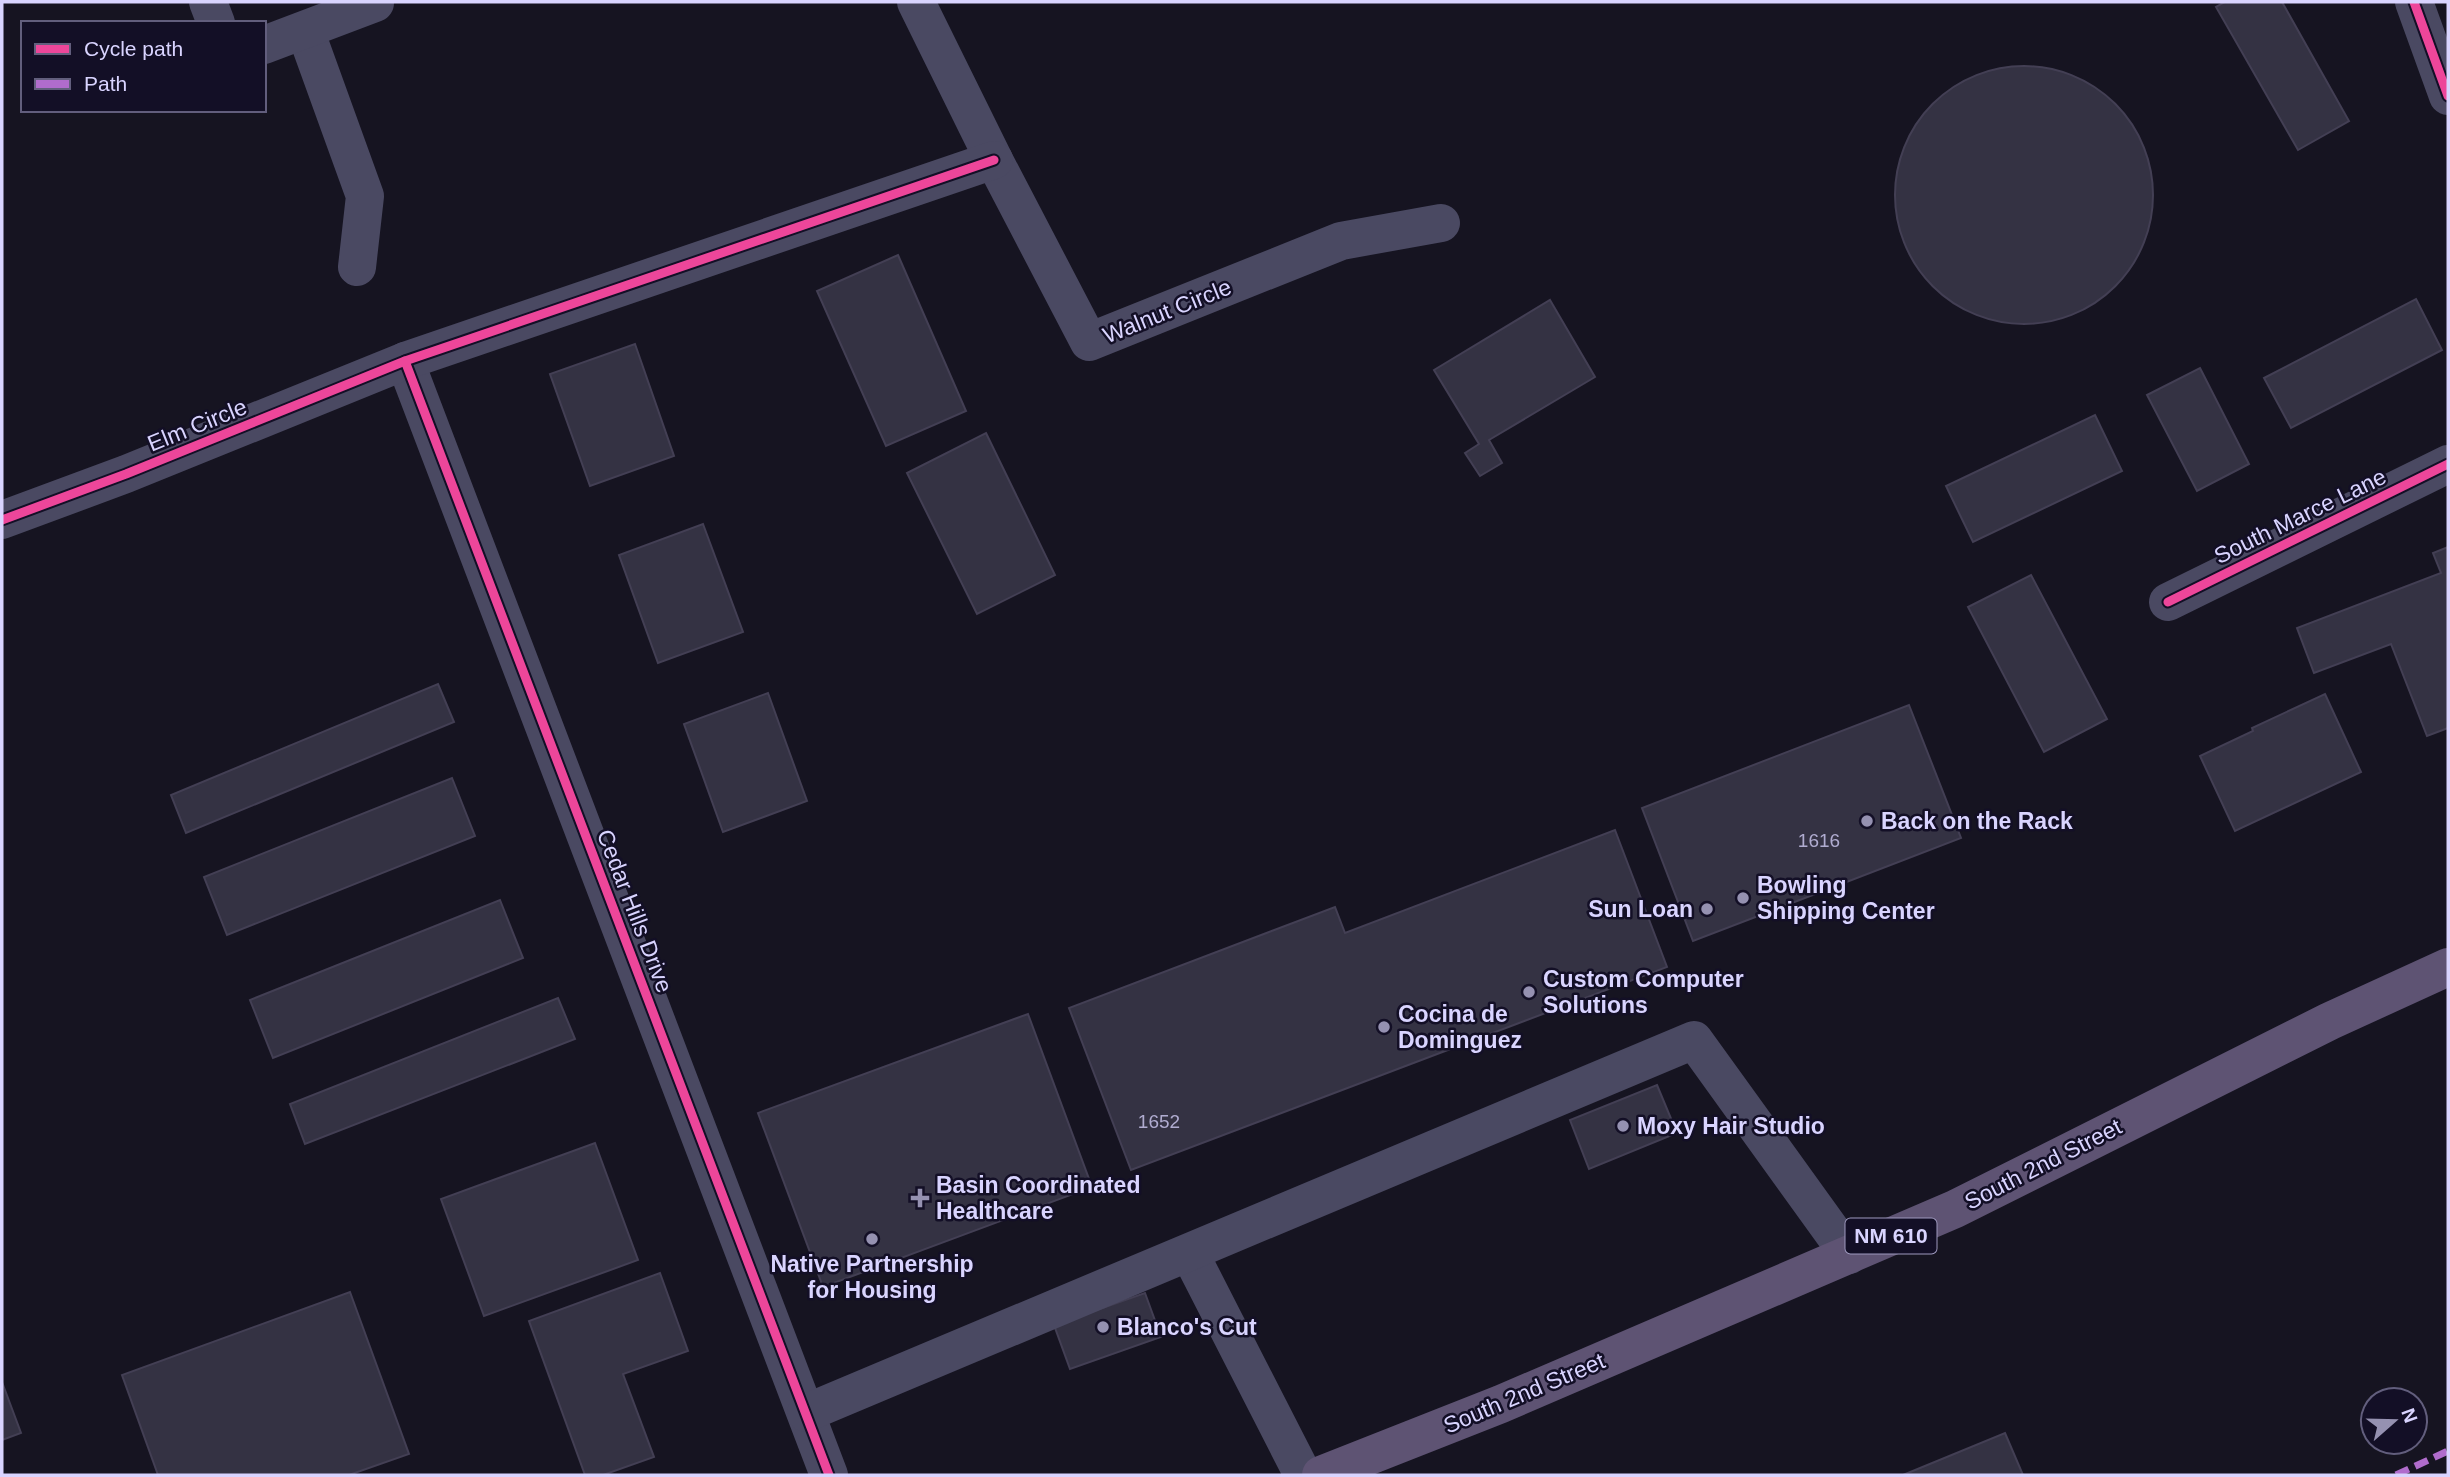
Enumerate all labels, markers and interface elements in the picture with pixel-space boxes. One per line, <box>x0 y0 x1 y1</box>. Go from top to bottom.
legend <box>21 21 266 112</box>
text: Cycle path <box>84 37 183 60</box>
text: Path <box>84 72 127 95</box>
street label: Walnut Circle <box>1099 273 1235 349</box>
street label: Elm Circle <box>144 393 250 457</box>
street label: South Marce Lane <box>2210 463 2390 569</box>
place label: Back on the Rack <box>1881 808 2073 834</box>
marker: Back on the Rack <box>1859 813 1875 829</box>
street label: Cedar Hills Drive <box>592 826 678 996</box>
house number: 1616 <box>1798 830 1840 851</box>
place label: Bowling Shipping Center <box>1757 872 1935 924</box>
marker: Bowling Shipping Center <box>1735 890 1751 906</box>
place label: Sun Loan <box>1588 896 1693 922</box>
marker: Sun Loan <box>1699 901 1715 917</box>
place label: Custom Computer Solutions <box>1543 966 1744 1018</box>
marker: Custom Computer Solutions <box>1521 984 1537 1000</box>
place label: Cocina de Dominguez <box>1398 1001 1522 1053</box>
marker: Cocina de Dominguez <box>1376 1019 1392 1035</box>
house number: 1652 <box>1138 1111 1180 1132</box>
place label: Moxy Hair Studio <box>1637 1113 1825 1139</box>
street label: South 2nd Street <box>1960 1113 2126 1215</box>
marker: Moxy Hair Studio <box>1615 1118 1631 1134</box>
place label: Basin Coordinated Healthcare <box>936 1172 1140 1224</box>
marker: Basin Coordinated Healthcare <box>910 1188 930 1208</box>
road number: NM 610 <box>1846 1218 1937 1254</box>
marker: Native Partnership for Housing <box>864 1231 880 1247</box>
place label: Native Partnership for Housing <box>770 1251 974 1303</box>
place label: Blanco's Cut <box>1117 1314 1257 1340</box>
marker: Blanco's Cut <box>1095 1319 1111 1335</box>
street label: South 2nd Street <box>1439 1347 1609 1439</box>
north arrow <box>2359 1386 2429 1456</box>
text: N <box>2397 1405 2422 1425</box>

